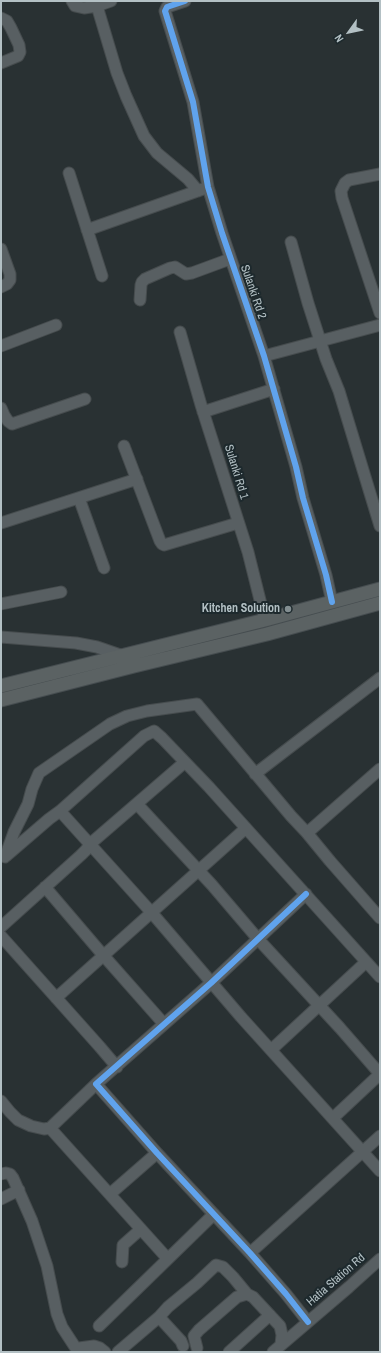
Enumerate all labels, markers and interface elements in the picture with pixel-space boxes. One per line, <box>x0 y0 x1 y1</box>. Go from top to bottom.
north arrow <box>329 12 369 52</box>
text: N <box>331 32 347 45</box>
street label: Sulanki Rd 2 <box>237 263 269 321</box>
street label: Sulanki Rd 1 <box>221 443 251 501</box>
place label: Kitchen Solution <box>202 602 280 616</box>
marker: Kitchen Solution <box>283 604 293 614</box>
street label: Hatia Station Rd <box>304 1251 368 1309</box>

